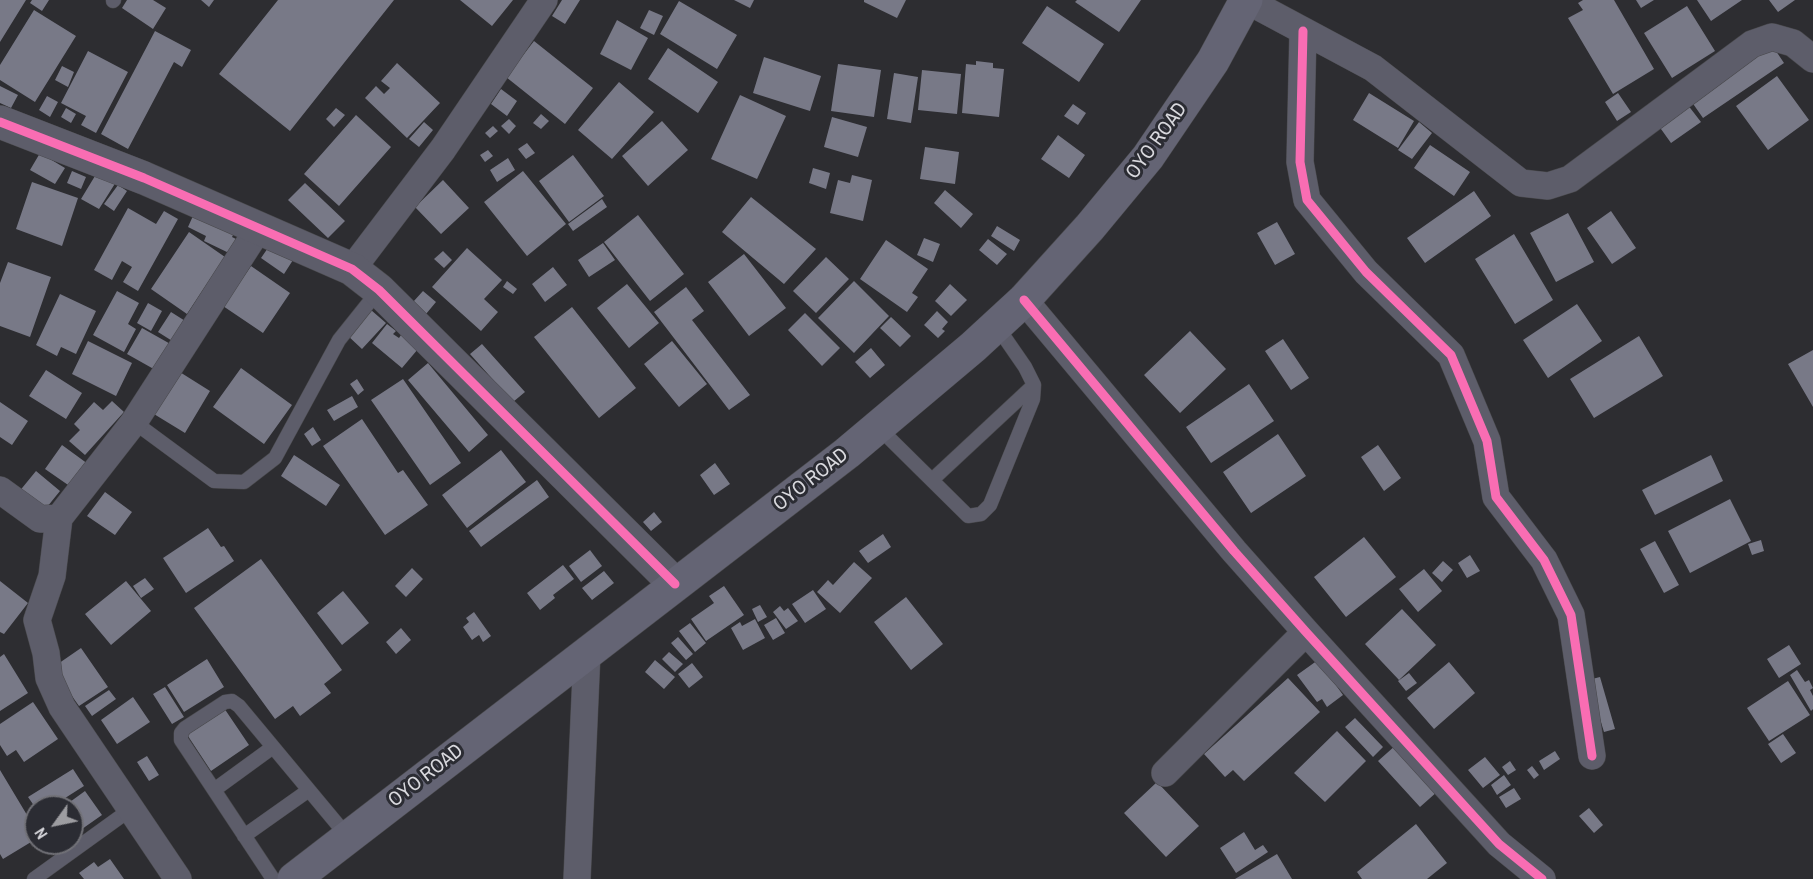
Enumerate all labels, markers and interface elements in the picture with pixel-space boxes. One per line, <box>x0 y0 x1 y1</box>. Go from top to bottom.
street label: OYO ROAD <box>1121 98 1193 184</box>
street label: OYO ROAD <box>769 443 853 517</box>
street label: OYO ROAD <box>384 739 468 813</box>
north arrow <box>24 795 84 855</box>
text: N <box>29 824 52 844</box>

